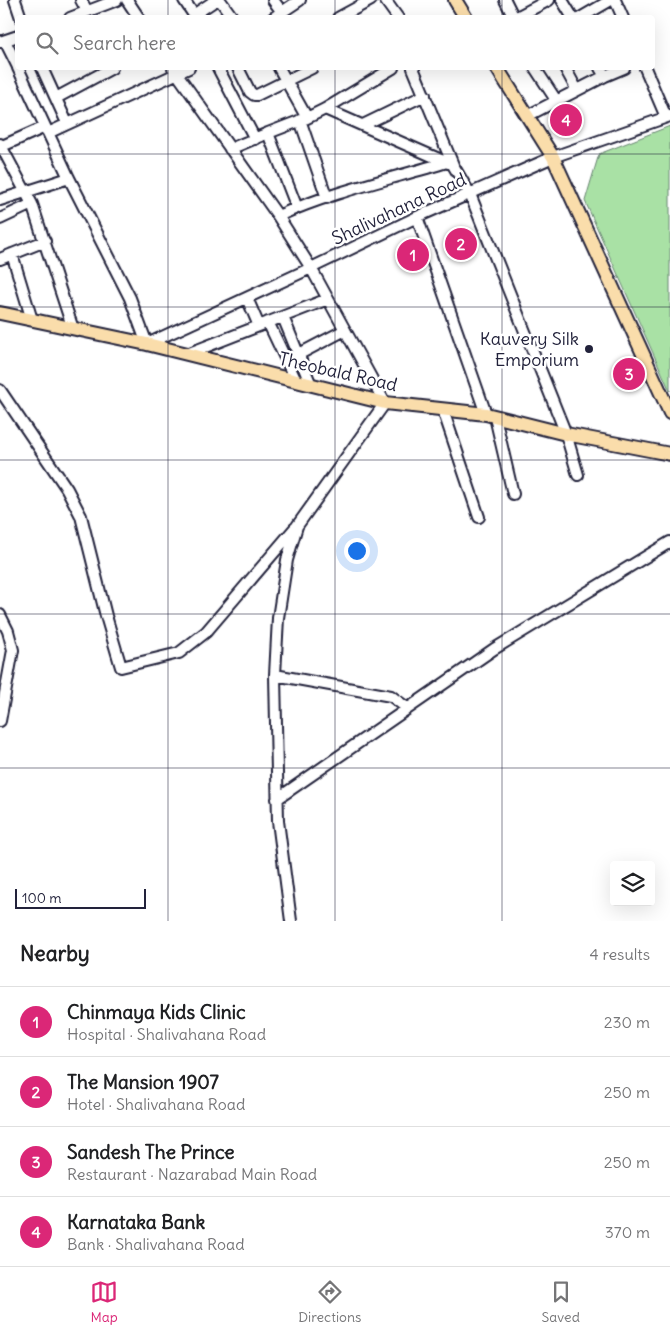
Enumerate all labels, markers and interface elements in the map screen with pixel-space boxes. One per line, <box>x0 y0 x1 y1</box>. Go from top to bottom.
search box <box>15 15 655 70</box>
icon: search <box>33 29 61 57</box>
text: Search here <box>73 31 176 55</box>
pin: 4 <box>550 101 582 139</box>
street label: Shalivahana Road <box>328 167 470 250</box>
pin: 2 <box>445 225 477 263</box>
pin: 1 <box>397 236 429 274</box>
place label: Kauvery Silk Emporium <box>480 327 579 371</box>
marker: Kauvery Silk Emporium <box>583 343 595 355</box>
street label: Theobald Road <box>277 347 400 396</box>
pin: 3 <box>613 355 645 393</box>
your location <box>344 538 370 564</box>
map controls <box>610 861 655 906</box>
button: layers <box>610 861 655 906</box>
scale bar <box>15 886 146 909</box>
text: 100 m <box>22 889 62 907</box>
text: Nearby <box>20 940 90 967</box>
text: 4 results <box>589 944 650 964</box>
text: Chinmaya Kids Clinic <box>67 1000 246 1024</box>
text: 1 <box>33 1012 39 1032</box>
text: 230 m <box>604 1012 650 1032</box>
text: Hospital · Shalivahana Road <box>67 1024 266 1044</box>
text: The Mansion 1907 <box>67 1070 219 1094</box>
text: 2 <box>32 1082 40 1102</box>
text: 250 m <box>604 1082 650 1102</box>
text: Hotel · Shalivahana Road <box>67 1094 245 1114</box>
text: Sandesh The Prince <box>67 1140 235 1164</box>
text: 3 <box>31 1152 41 1172</box>
text: 250 m <box>604 1152 650 1172</box>
text: Restaurant · Nazarabad Main Road <box>67 1164 317 1184</box>
text: Karnataka Bank <box>67 1210 205 1234</box>
text: 4 <box>31 1222 41 1242</box>
text: 370 m <box>605 1222 650 1242</box>
text: Bank · Shalivahana Road <box>67 1234 245 1254</box>
tab: Map <box>90 1278 118 1326</box>
tab: Directions <box>298 1278 361 1326</box>
tab: Saved <box>542 1278 580 1326</box>

